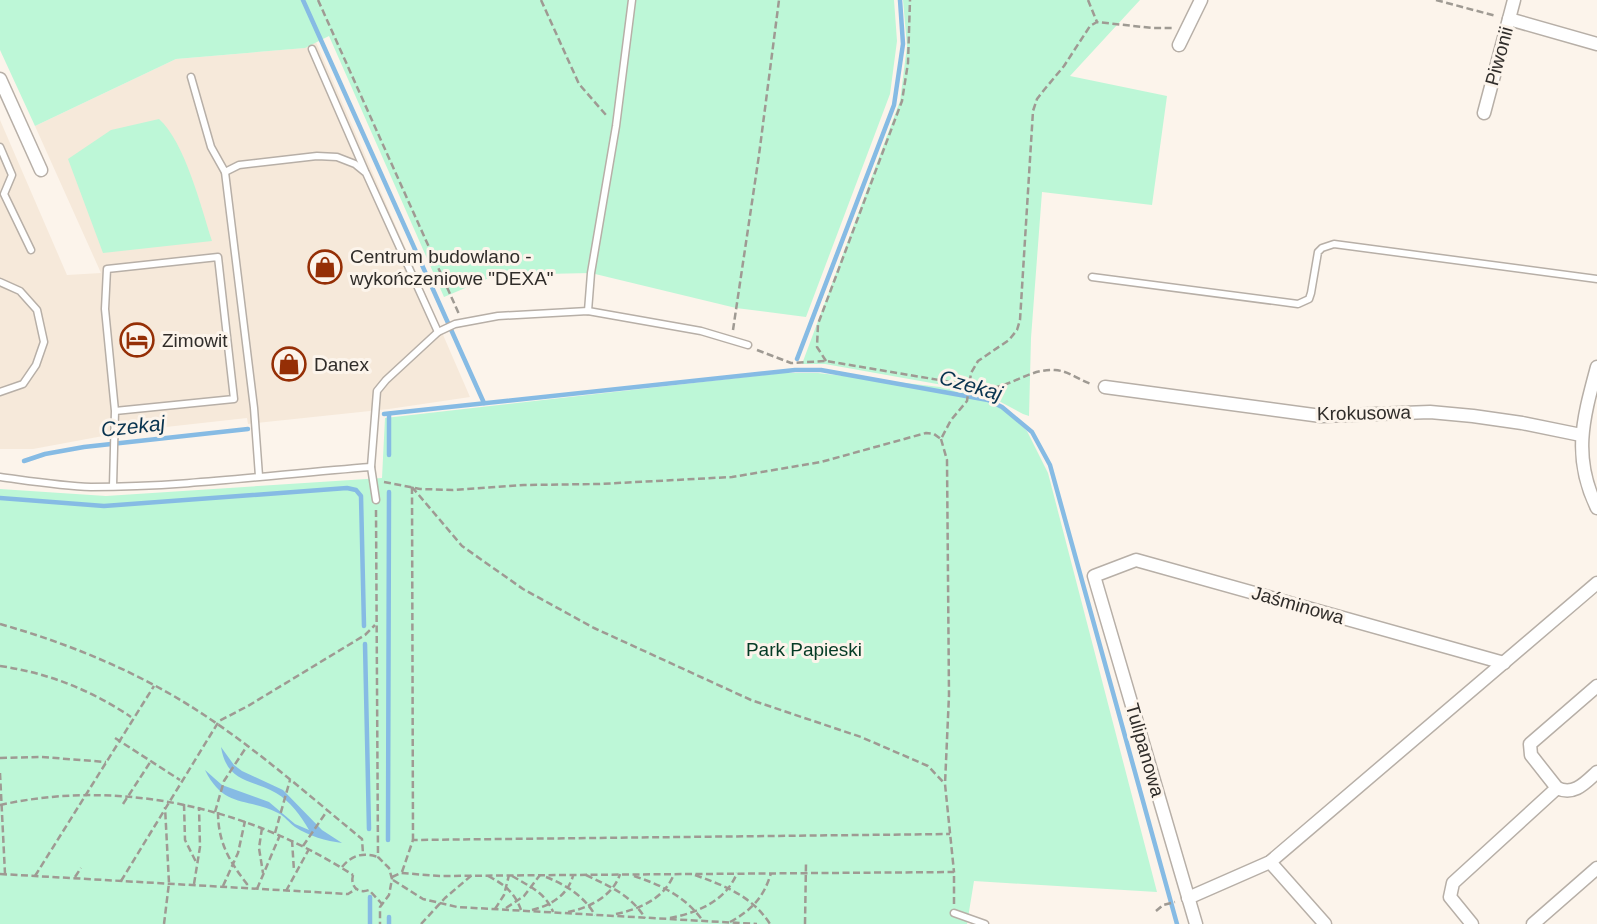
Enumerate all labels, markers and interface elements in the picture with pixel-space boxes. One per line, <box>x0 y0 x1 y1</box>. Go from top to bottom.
street label: Piwonii <box>1481 24 1517 88</box>
place label: Centrum budowlano - wykończeniowe "DEXA" <box>349 246 554 289</box>
shop icon: Centrum budowlano - wykończeniowe "DEXA" <box>306 248 344 286</box>
hotel icon: Zimowit <box>118 321 156 359</box>
place label: Zimowit <box>162 330 228 351</box>
shop icon: Danex <box>270 345 308 383</box>
place label: Danex <box>314 354 369 375</box>
water label: Czekaj <box>937 365 1006 405</box>
street label: Krokusowa <box>1317 402 1412 424</box>
water label: Czekaj <box>100 411 167 441</box>
street label: Jaśminowa <box>1249 582 1347 628</box>
park label: Park Papieski <box>746 639 862 660</box>
street label: Tulipanowa <box>1122 701 1169 800</box>

